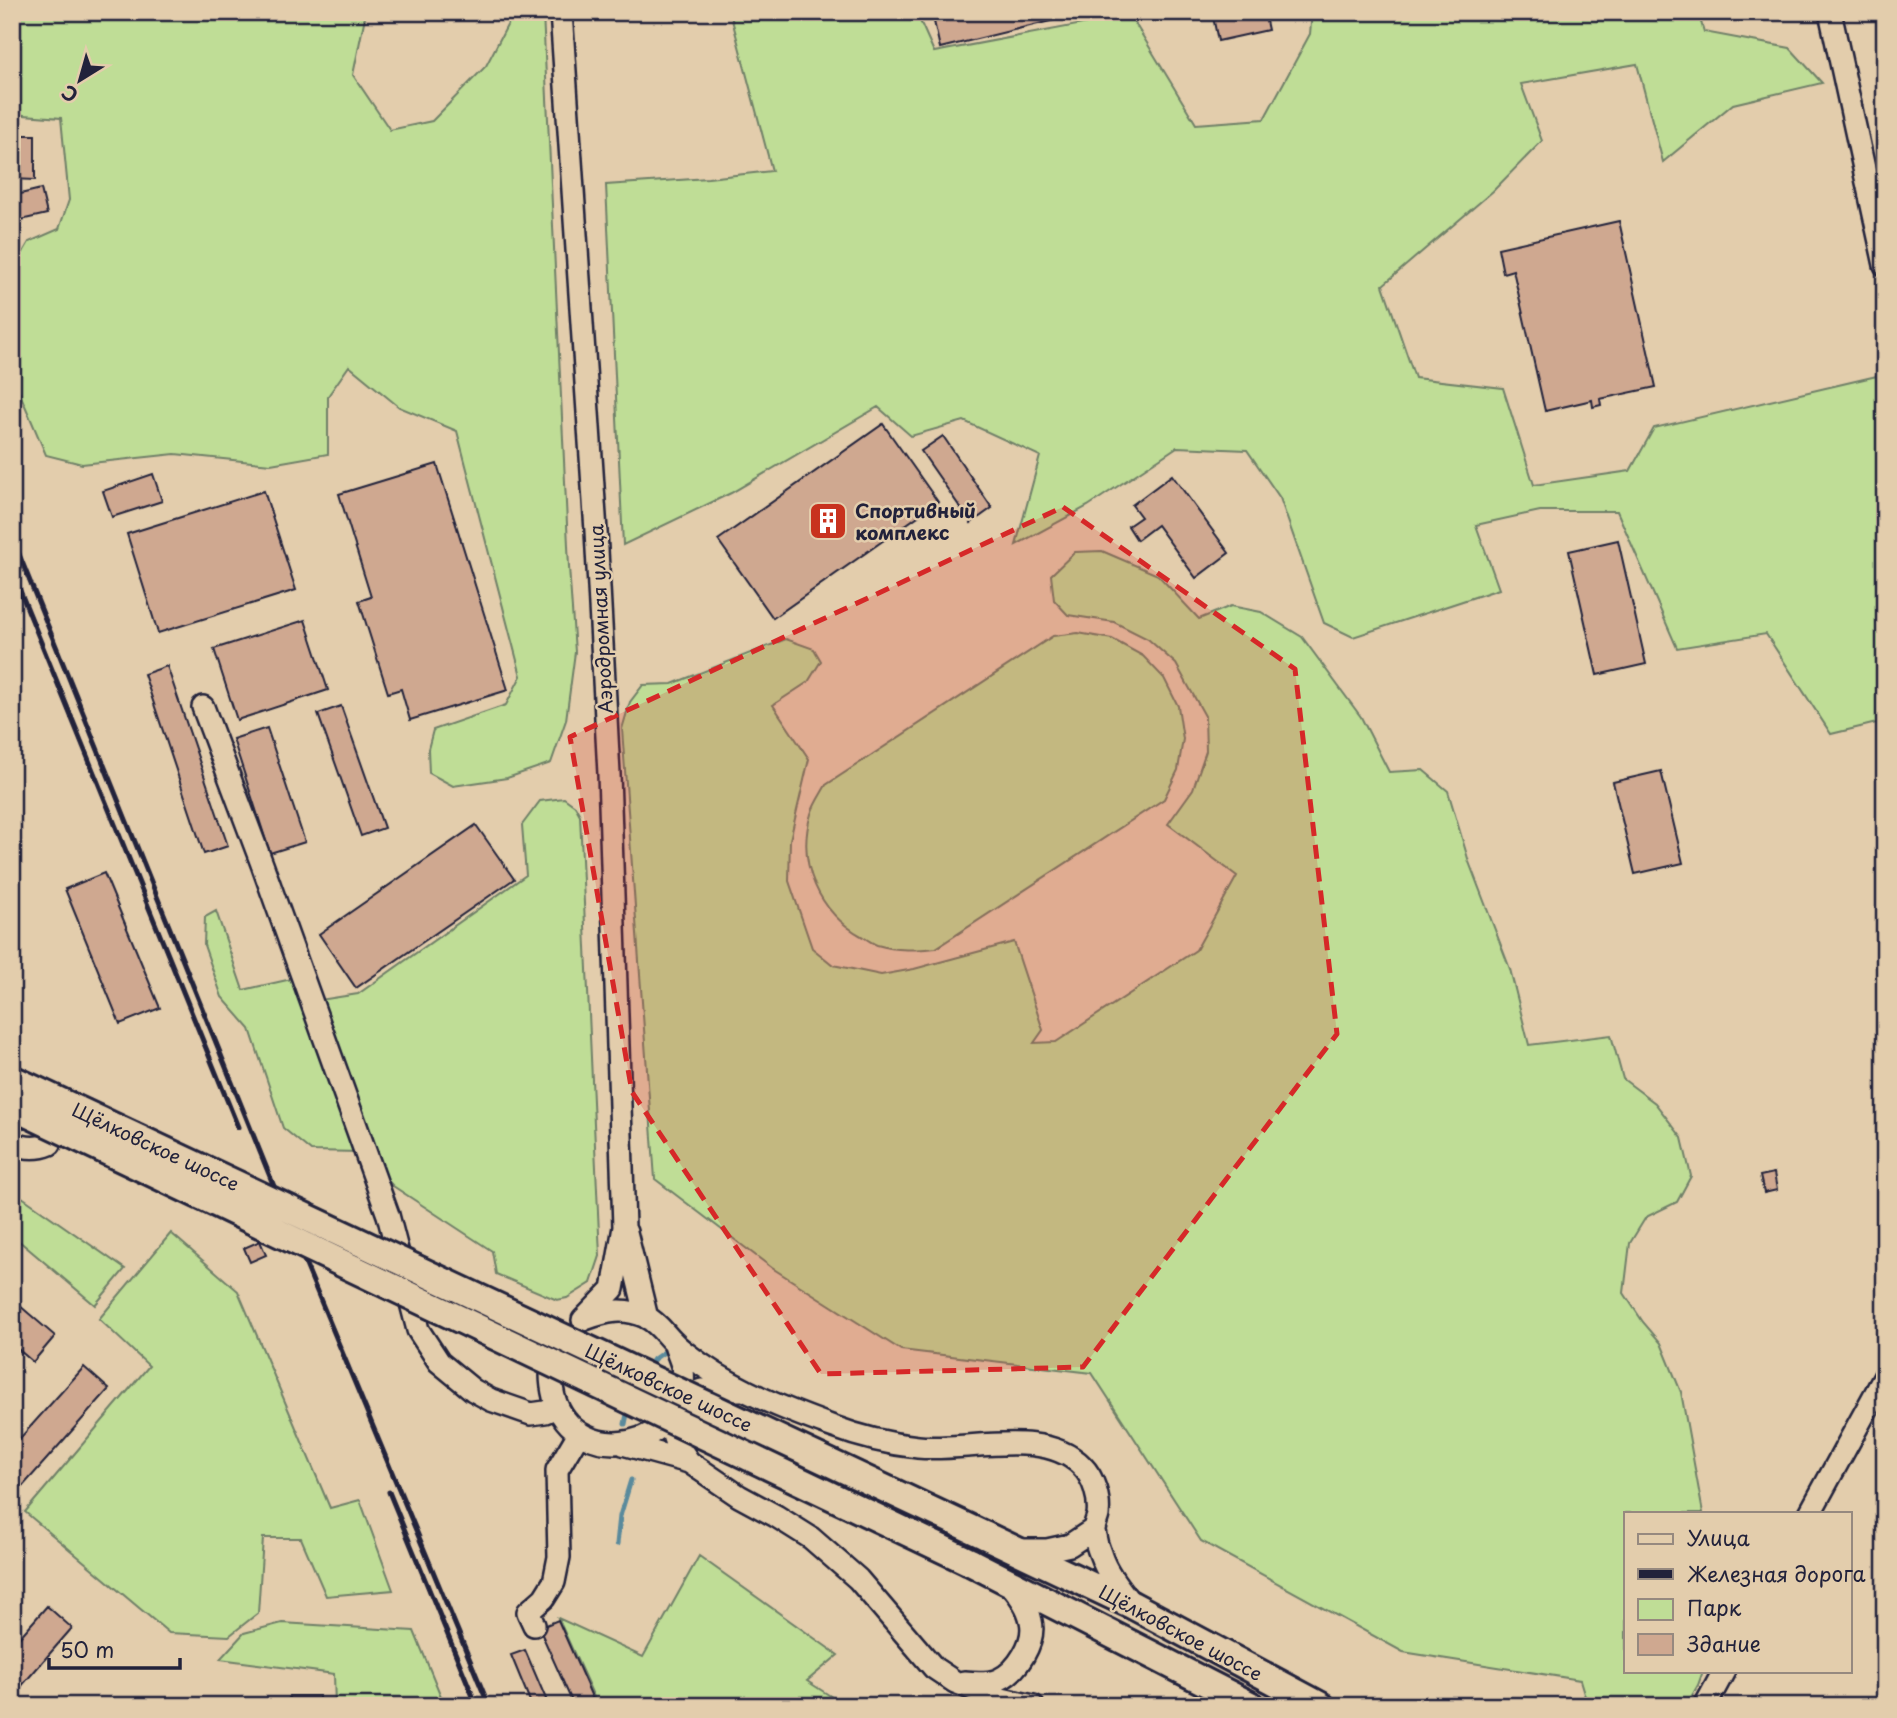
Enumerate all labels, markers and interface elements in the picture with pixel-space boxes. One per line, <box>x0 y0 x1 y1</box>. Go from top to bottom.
north arrow <box>46 46 116 116</box>
text: С <box>55 79 83 110</box>
place label: Спортивный комплекс <box>855 496 976 546</box>
building icon: Спортивный комплекс <box>807 500 849 542</box>
street label: Аэродромная улица <box>581 523 619 714</box>
street label: Щёлковское шоссе <box>68 1095 244 1197</box>
street label: Щёлковское шоссе <box>581 1336 757 1438</box>
legend <box>1624 1512 1852 1672</box>
text: Улица <box>1687 1521 1750 1553</box>
text: Железная дорога <box>1687 1557 1865 1589</box>
street label: Щёлковское шоссе <box>1094 1577 1268 1687</box>
text: Парк <box>1687 1591 1742 1623</box>
scale bar <box>49 1627 180 1671</box>
text: Здание <box>1687 1627 1761 1659</box>
text: 50 m <box>60 1633 114 1665</box>

